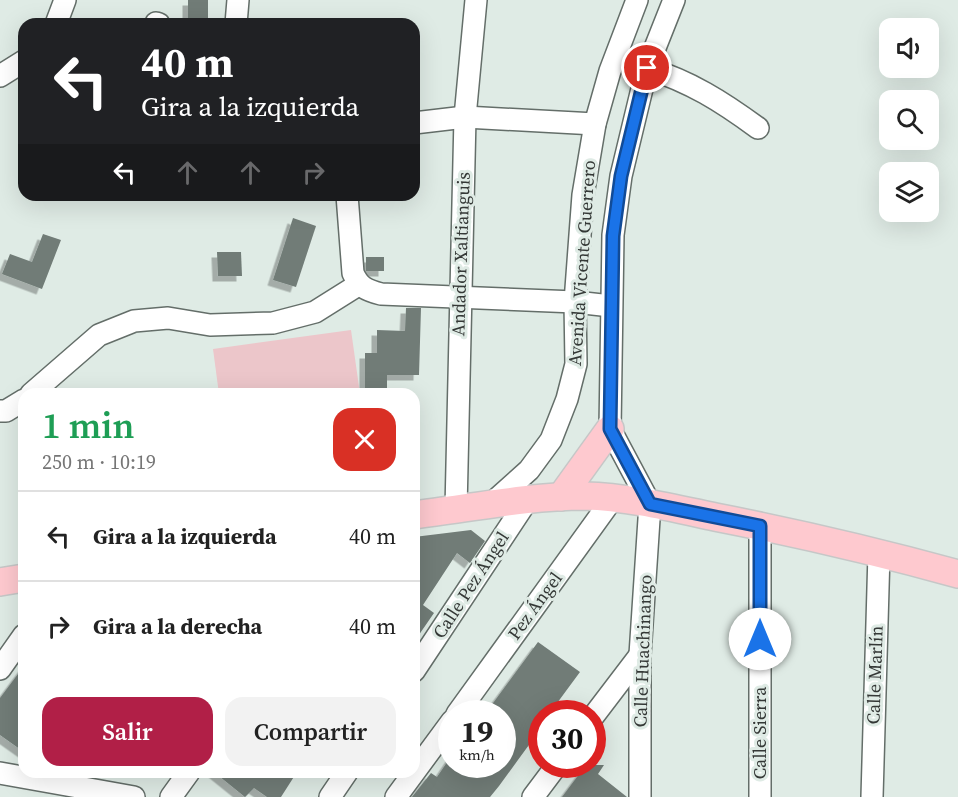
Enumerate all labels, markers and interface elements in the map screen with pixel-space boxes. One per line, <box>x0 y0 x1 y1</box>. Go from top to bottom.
map controls <box>879 18 939 222</box>
button: sound <box>879 18 939 78</box>
text: 40 m <box>141 33 234 91</box>
icon: left <box>42 42 120 120</box>
pin <box>621 42 672 93</box>
icon: arrive <box>630 51 663 84</box>
text: Gira a la izquierda <box>141 88 359 125</box>
button: search <box>879 90 939 150</box>
icon: left <box>108 156 141 189</box>
icon: ahead <box>171 156 204 189</box>
icon: ahead <box>234 156 267 189</box>
icon: right <box>297 156 330 189</box>
street label: Avenida Vicente Guerrero <box>562 159 601 367</box>
button: layers <box>879 162 939 222</box>
street label: Andador Xaltianguis <box>445 171 476 337</box>
text: 1 min <box>42 401 134 450</box>
button: close <box>333 408 396 471</box>
text: 250 m · 10:19 <box>42 448 156 476</box>
icon: left <box>42 520 75 553</box>
text: Gira a la izquierda <box>93 521 277 551</box>
text: 40 m <box>349 521 396 551</box>
street label: Calle Pez Ángel <box>427 526 515 643</box>
street label: Pez Ángel <box>501 567 568 645</box>
street label: Calle Huachinango <box>627 574 658 728</box>
position arrow <box>728 607 792 671</box>
icon: right <box>42 610 75 643</box>
text: Gira a la derecha <box>93 611 262 641</box>
text: 40 m <box>349 611 396 641</box>
street label: Calle Marlín <box>860 625 889 725</box>
street label: Calle Sierra <box>747 686 772 779</box>
button: Salir <box>42 697 213 766</box>
button: Compartir <box>225 697 396 766</box>
speed limit sign: 30 <box>528 700 606 778</box>
text: 19 <box>461 711 493 752</box>
text: km/h <box>459 744 495 765</box>

